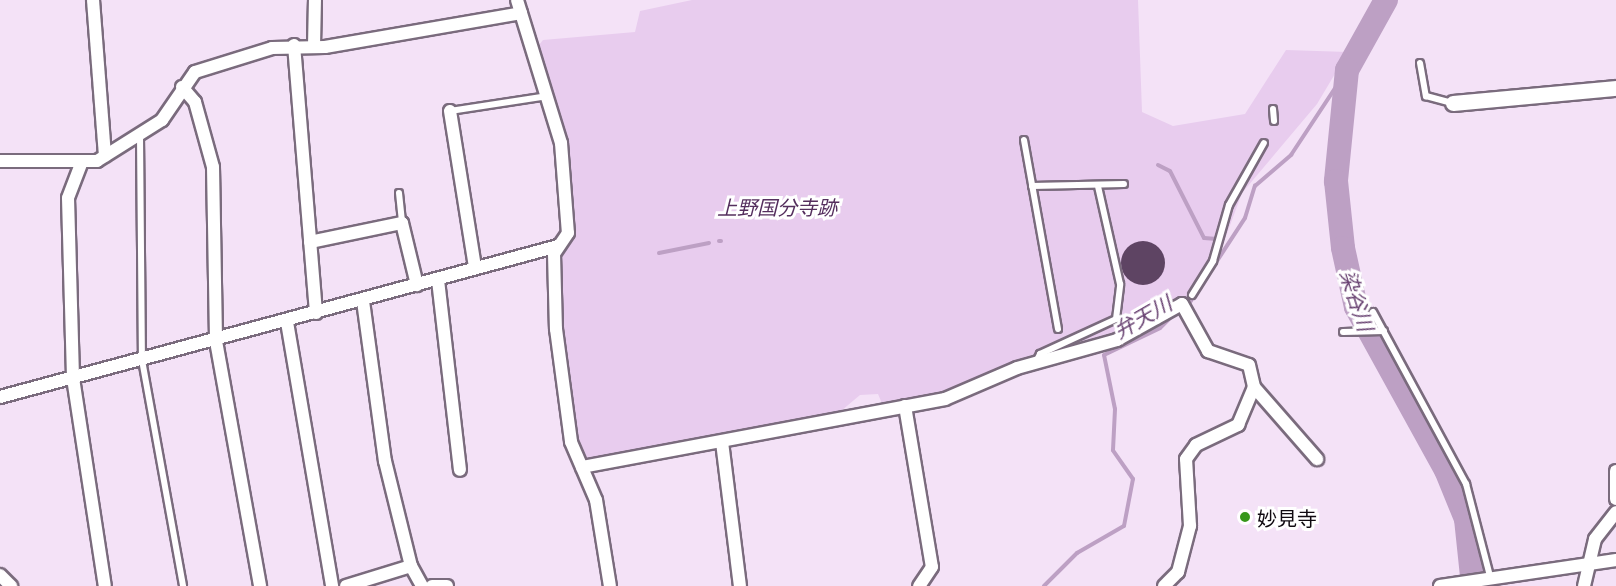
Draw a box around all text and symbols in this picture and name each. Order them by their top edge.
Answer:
park label: 上野国分寺跡 [717,194,837,218]
water label: 染谷川 [1336,266,1380,334]
water label: 弁天川 [1108,289,1176,343]
place label: 妙見寺 [1257,505,1317,529]
marker: 妙見寺 [1238,510,1252,524]

